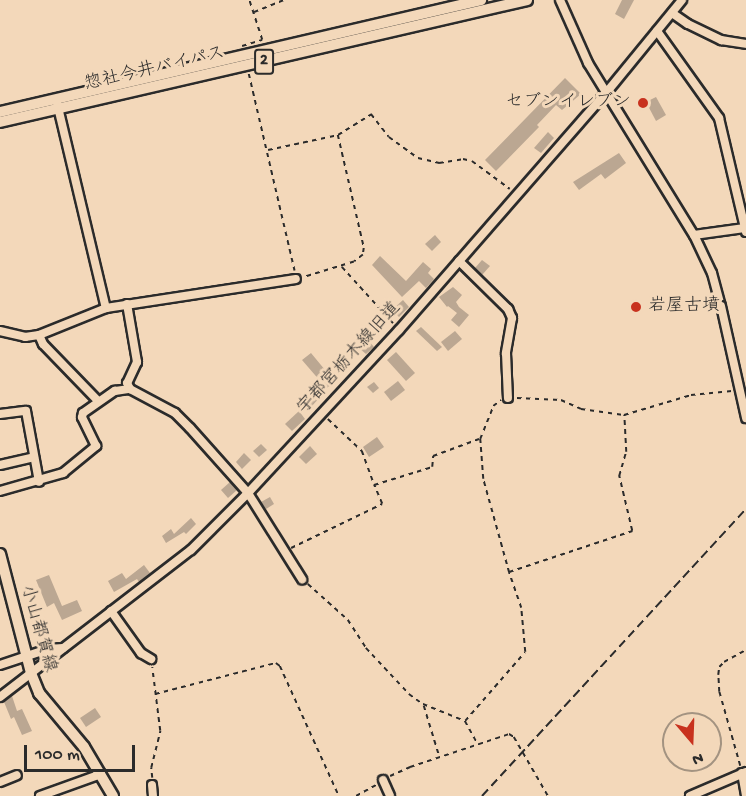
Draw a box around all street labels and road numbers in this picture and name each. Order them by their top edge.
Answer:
street label: 惣社今井バイパス [82,43,228,97]
road number: 2 [254,49,274,75]
street label: 宇都宮栃木線旧道 [294,298,406,420]
street label: 小山都賀線 [14,583,60,675]

